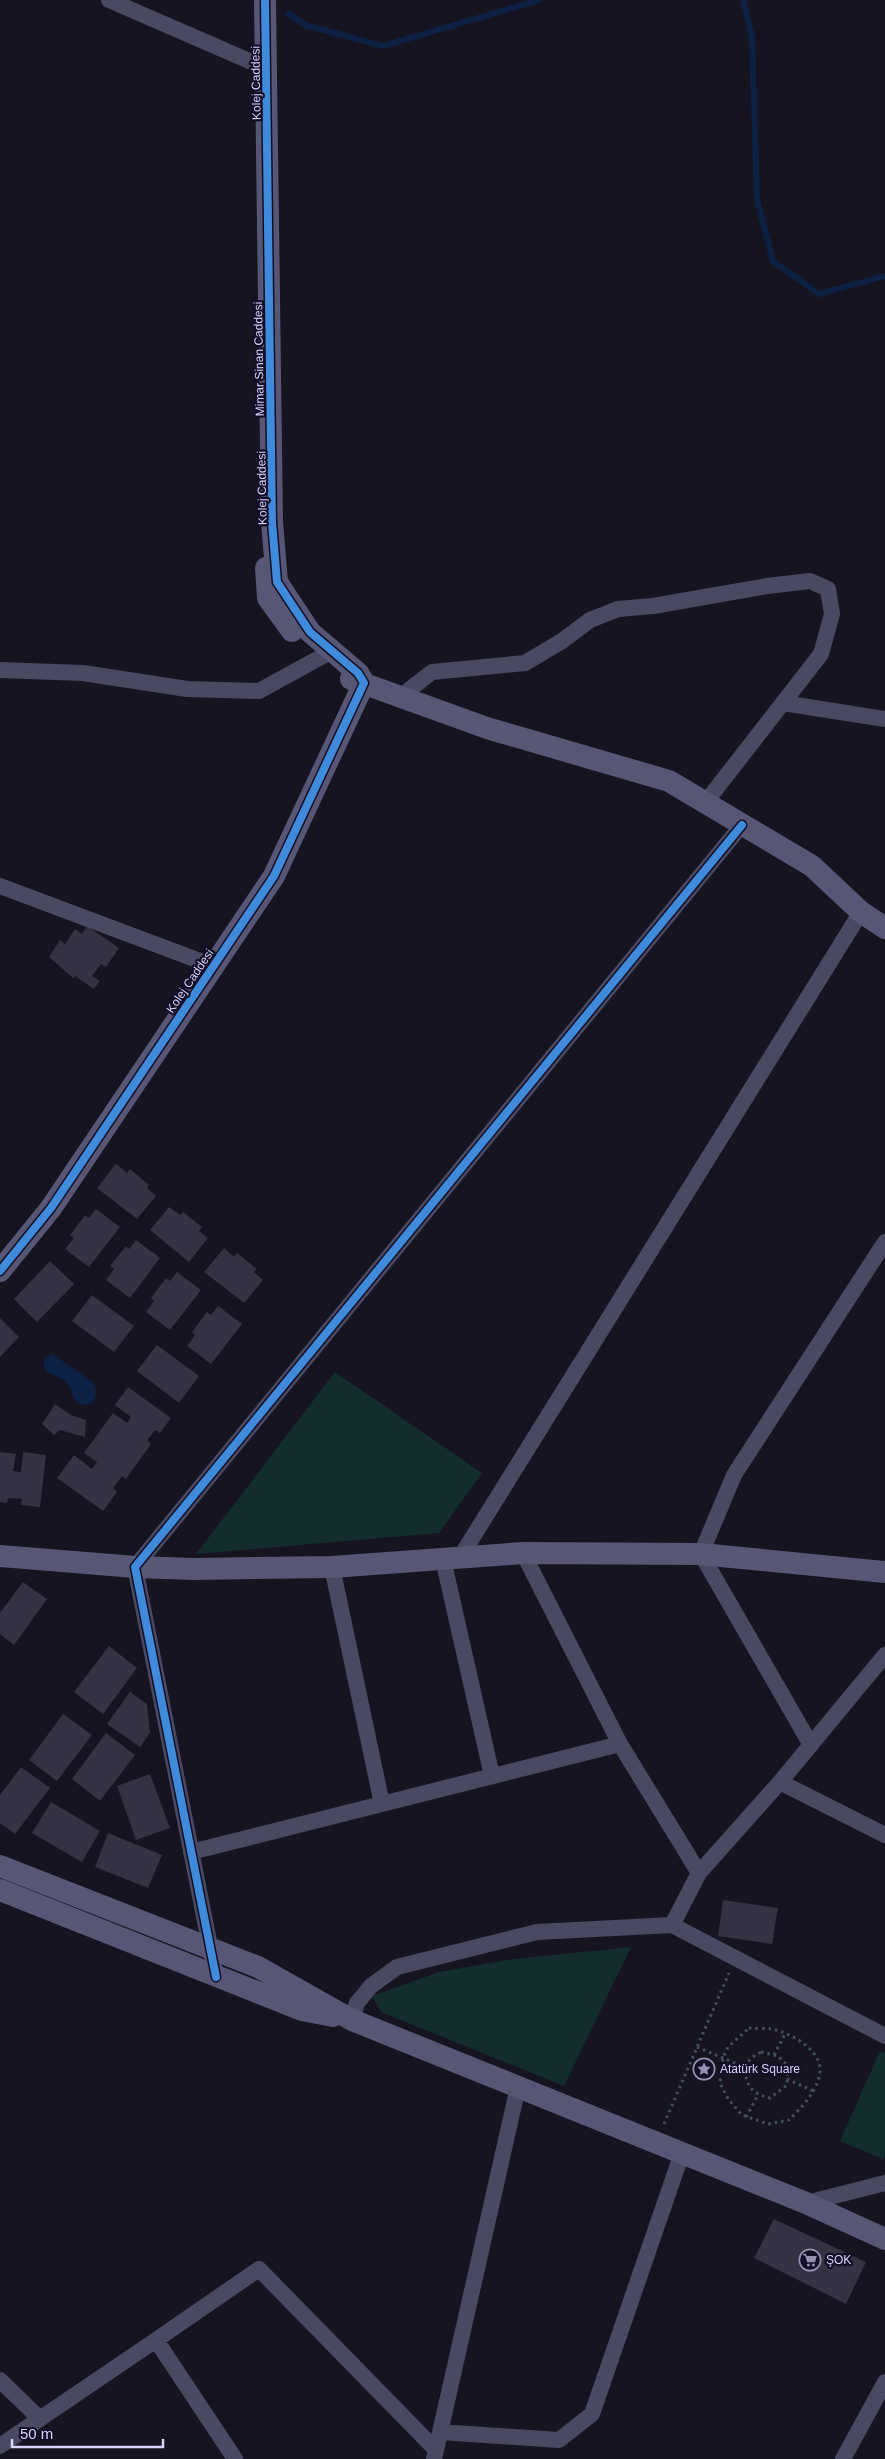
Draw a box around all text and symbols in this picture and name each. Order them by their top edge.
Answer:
street label: Kolej Caddesi [248,46,264,120]
street label: Mimar Sinan Caddesi [251,302,267,416]
street label: Kolej Caddesi [254,451,270,525]
street label: Kolej Caddesi [163,946,217,1016]
place icon: Atatürk Square [692,2057,716,2081]
place label: Atatürk Square [720,2062,800,2076]
supermarket icon: ŞOK [798,2248,822,2272]
place label: ŞOK [826,2253,851,2267]
scale bar [12,2416,164,2448]
text: 50 m [20,2425,53,2442]

